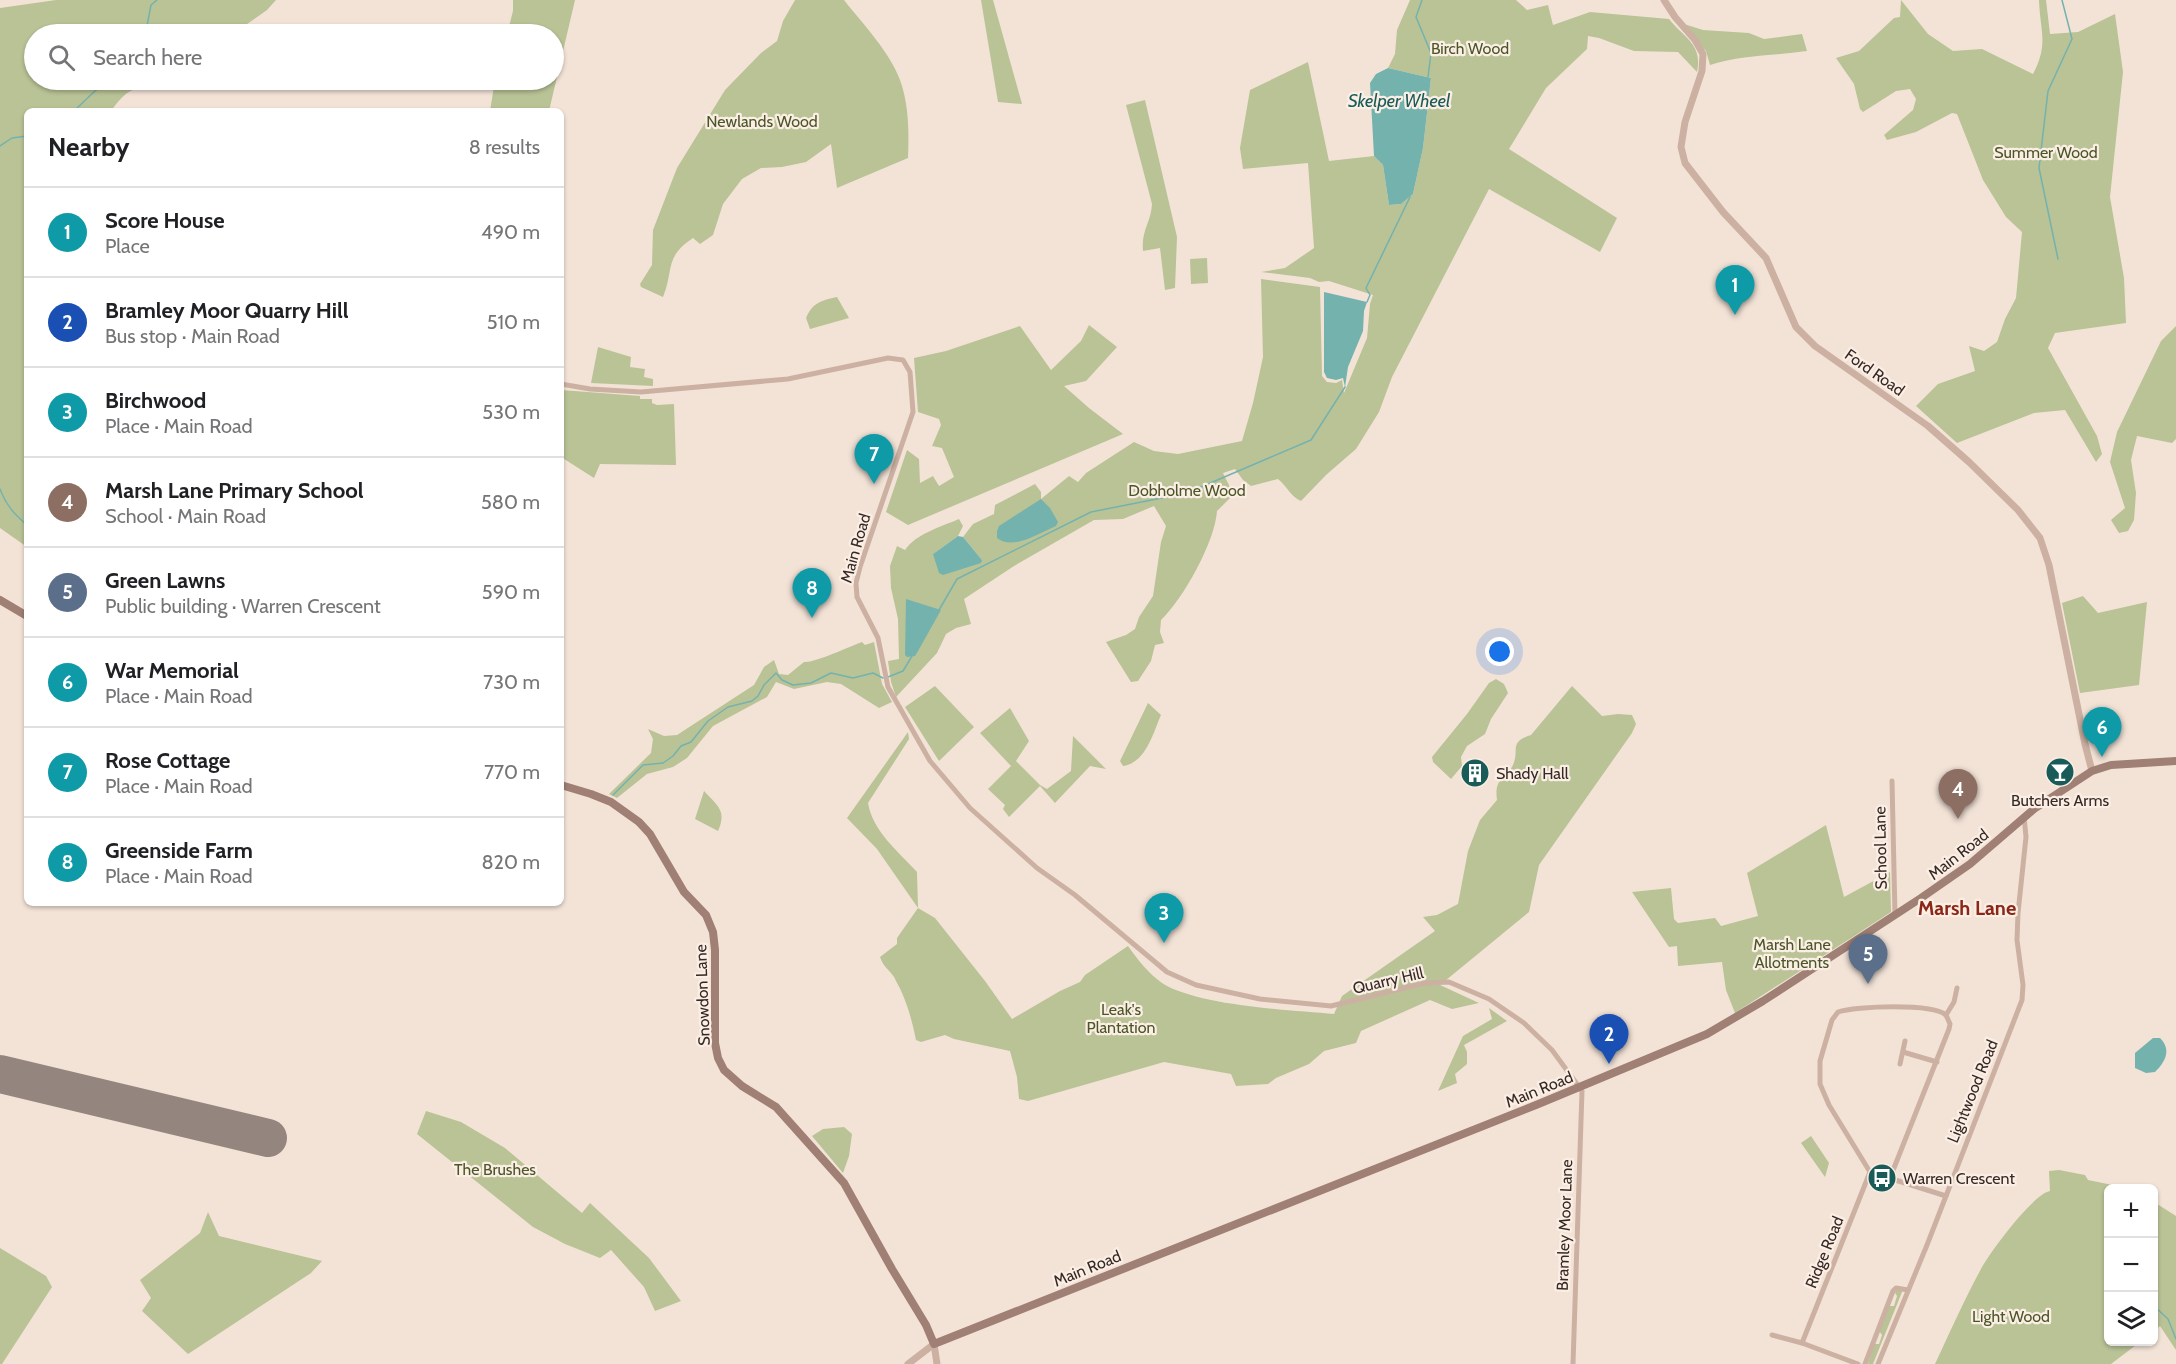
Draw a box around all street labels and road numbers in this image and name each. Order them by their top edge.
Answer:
street label: Ford Road [1841,345,1908,400]
street label: Main Road [837,511,874,585]
street label: School Lane [1870,806,1891,890]
street label: Main Road [1924,825,1992,884]
street label: Snowdon Lane [691,944,714,1046]
street label: Quarry Hill [1351,963,1426,998]
street label: Lightwood Road [1943,1037,2002,1146]
street label: Main Road [1503,1067,1576,1112]
street label: Bramley Moor Lane [1553,1159,1576,1291]
street label: Ridge Road [1801,1213,1848,1291]
street label: Main Road [1051,1246,1124,1291]

